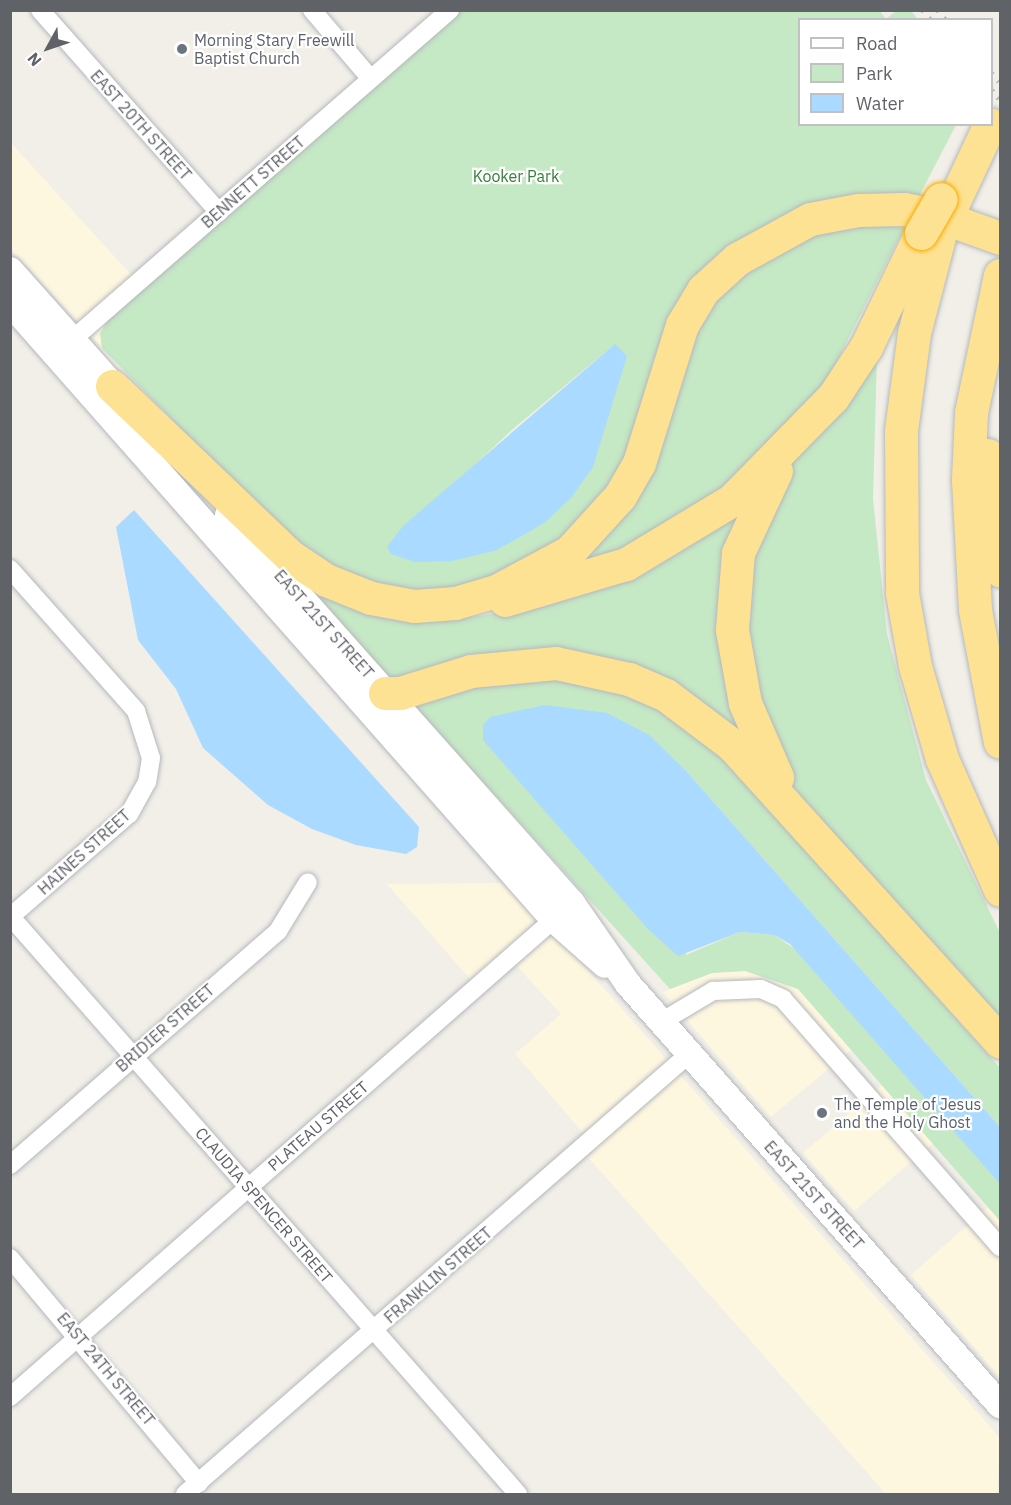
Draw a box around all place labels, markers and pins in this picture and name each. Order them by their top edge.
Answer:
place label: Morning Stary Freewill Baptist Church [194,30,354,68]
marker: Morning Stary Freewill Baptist Church [175,42,189,56]
place label: The Temple of Jesus and the Holy Ghost [834,1094,981,1132]
marker: The Temple of Jesus and the Holy Ghost [815,1106,829,1120]

